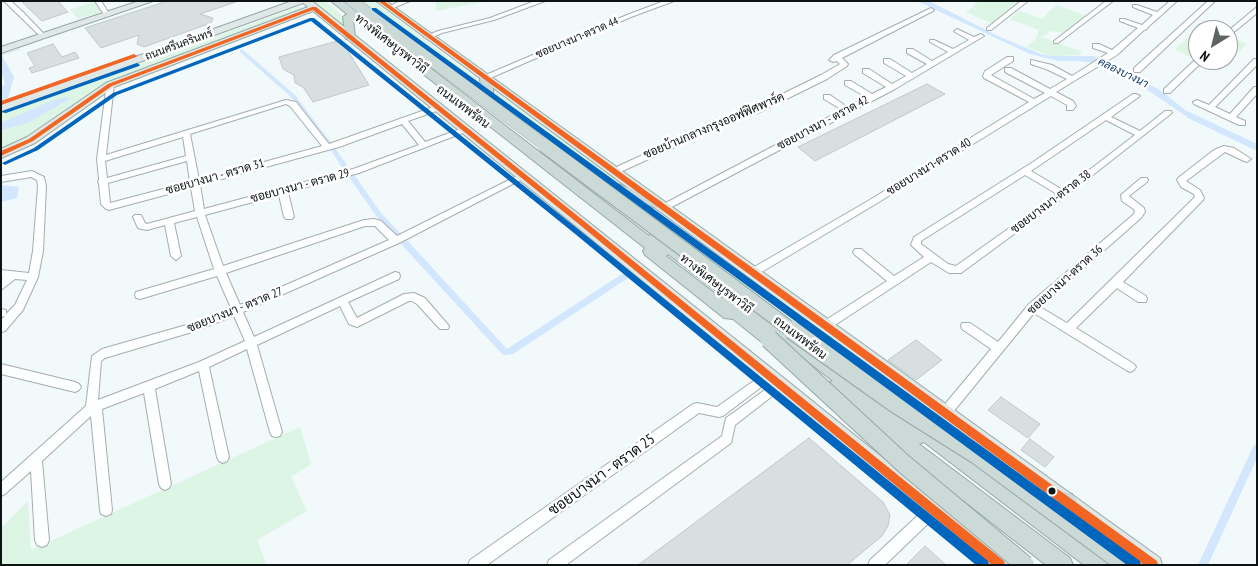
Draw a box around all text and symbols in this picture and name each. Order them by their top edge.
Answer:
street label: ทางพิเศษบูรพาวิถี [352,11,430,77]
street label: ซอยบางนา-ตราด 44 [534,15,620,61]
north arrow [1188,20,1238,70]
street label: ถนนศรีนครินทร์ [143,27,215,63]
text: N [1196,47,1213,66]
water label: คลองบางนา [1096,55,1150,91]
street label: ถนนเทพรัตน [433,82,493,132]
street label: ซอยบ้านกลางกรุงออฟฟิศพาร์ค [641,90,787,162]
street label: ซอยบางนา - ตราด 42 [775,93,871,153]
street label: ซอยบางนา-ตราด 40 [884,135,974,199]
street label: ซอยบางนา - ตราด 31 [164,156,266,198]
street label: ซอยบางนา - ตราด 29 [249,166,351,206]
street label: ซอยบางนา-ตราด 38 [1008,167,1094,237]
street label: ซอยบางนา-ตราด 36 [1024,242,1106,318]
street label: ทางพิเศษบูรพาวิถี [677,251,755,317]
street label: ซอยบางนา - ตราด 27 [185,284,285,336]
street label: ถนนเทพรัตน [770,313,830,363]
street label: ซอยบางนา - ตราด 25 [545,430,659,520]
unlabelled marker [1047,486,1057,496]

